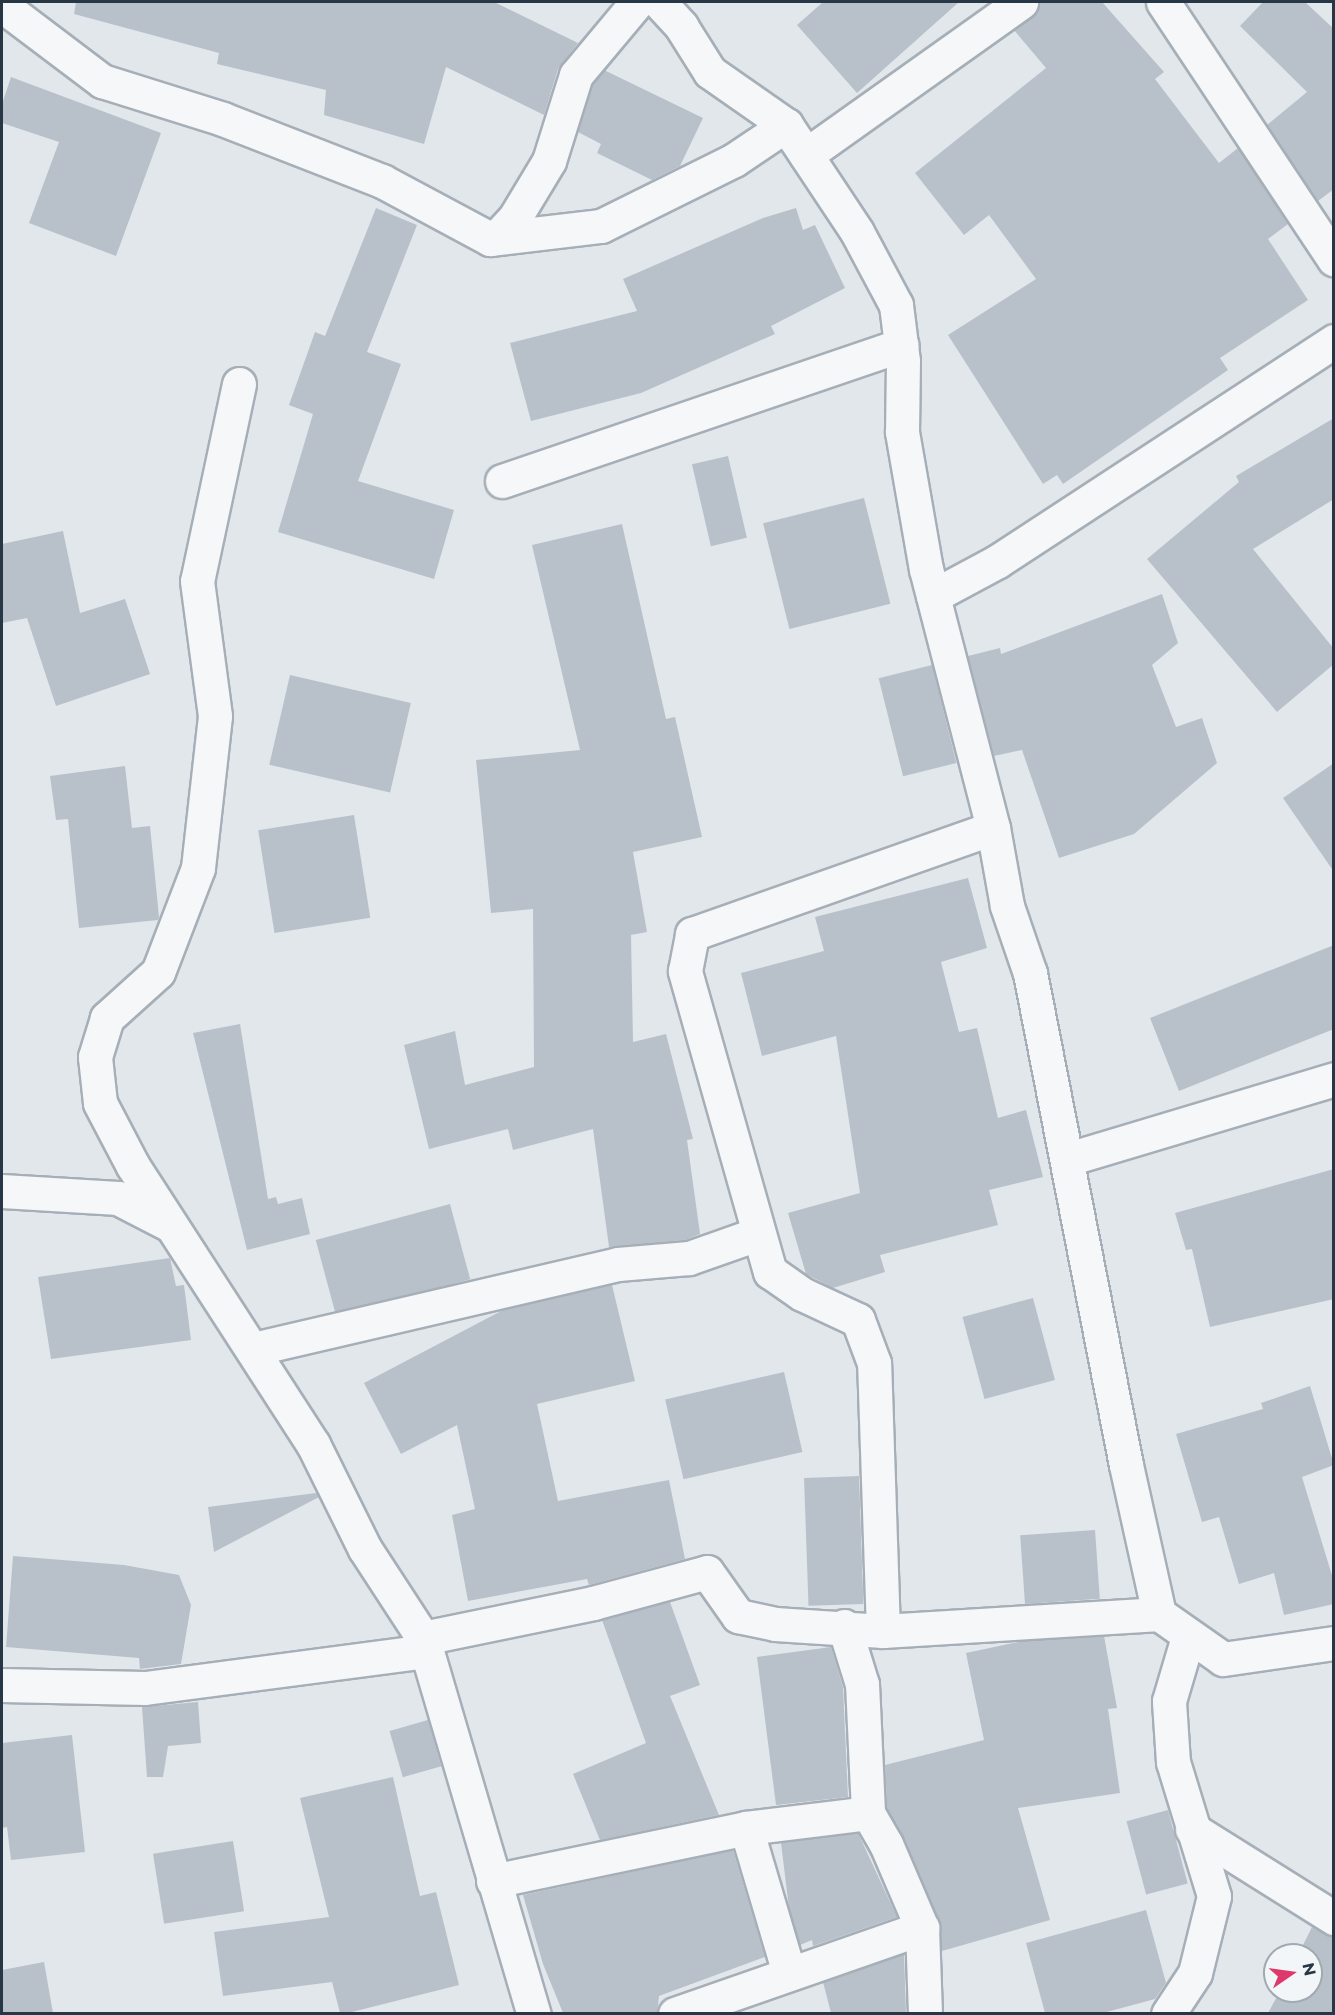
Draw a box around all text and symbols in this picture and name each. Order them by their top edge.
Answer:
north arrow [1263,1943,1323,2003]
text: N [1298,1961,1320,1978]

